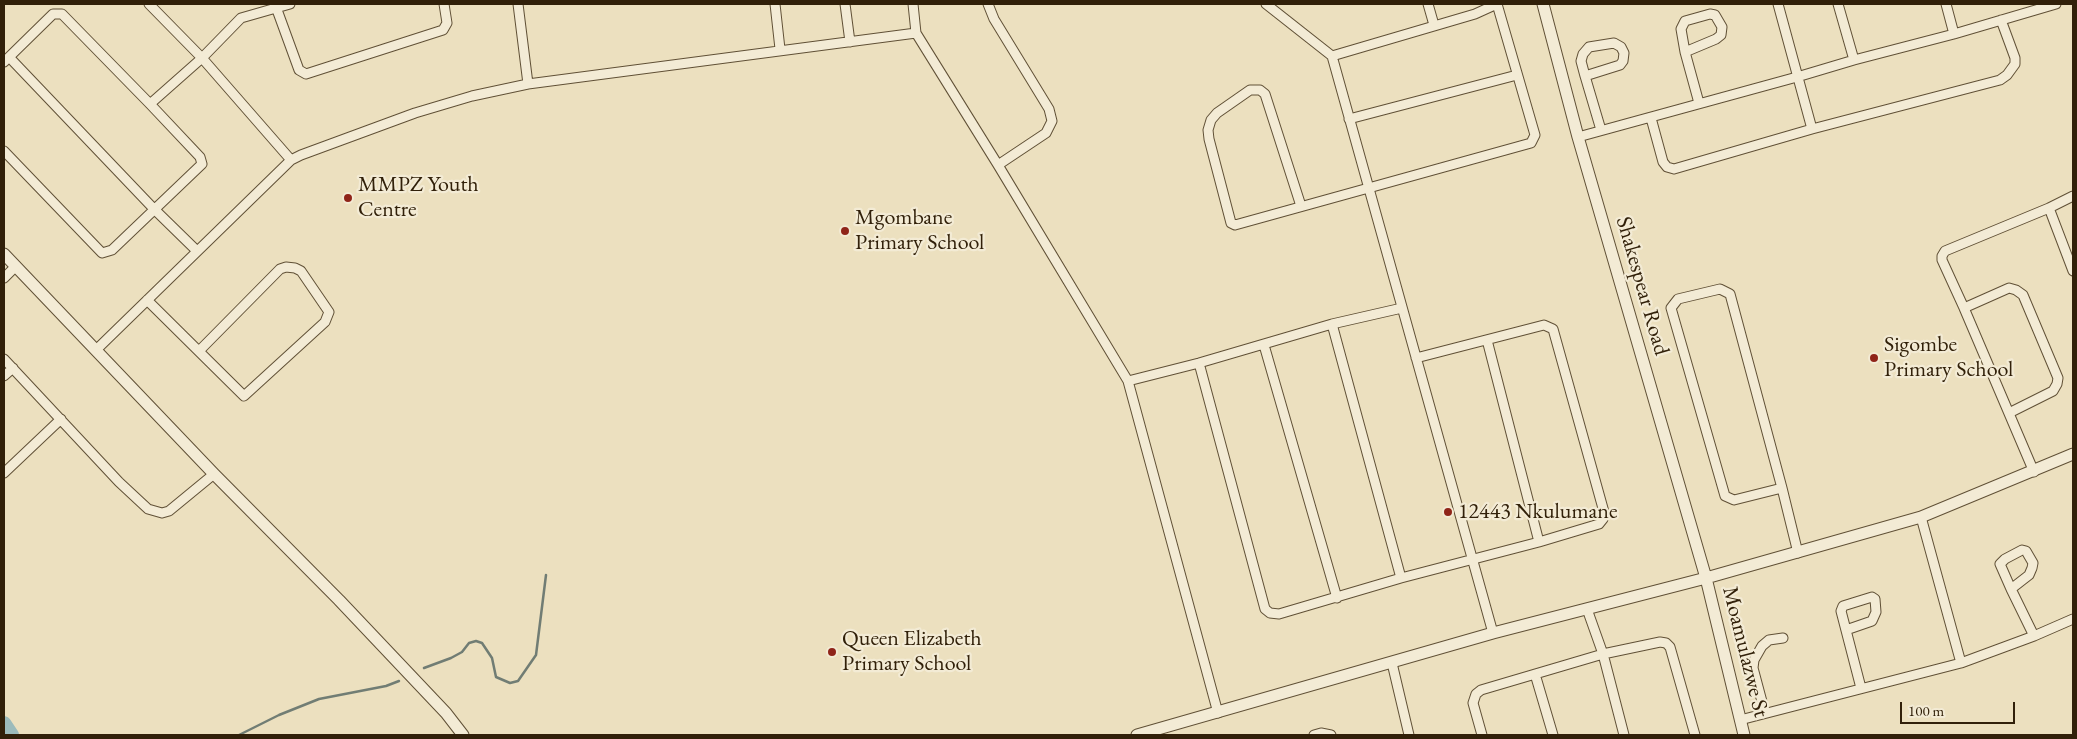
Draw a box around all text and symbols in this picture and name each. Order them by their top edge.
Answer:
place label: MMPZ Youth Centre [358,172,479,224]
marker: MMPZ Youth Centre [342,192,354,204]
place label: Mgombane Primary School [855,205,984,256]
street label: Shakespear Road [1610,214,1674,358]
marker: Mgombane Primary School [839,225,851,237]
place label: Sigombe Primary School [1884,332,2013,384]
marker: Sigombe Primary School [1868,352,1880,364]
place label: 12443 Nkulumane [1458,499,1617,525]
marker: 12443 Nkulumane [1442,506,1454,518]
street label: Moamulazwe St [1716,584,1774,720]
place label: Queen Elizabeth Primary School [842,626,982,678]
marker: Queen Elizabeth Primary School [826,646,838,658]
scale bar [1902,692,2017,724]
text: 100 m [1908,701,1944,720]

